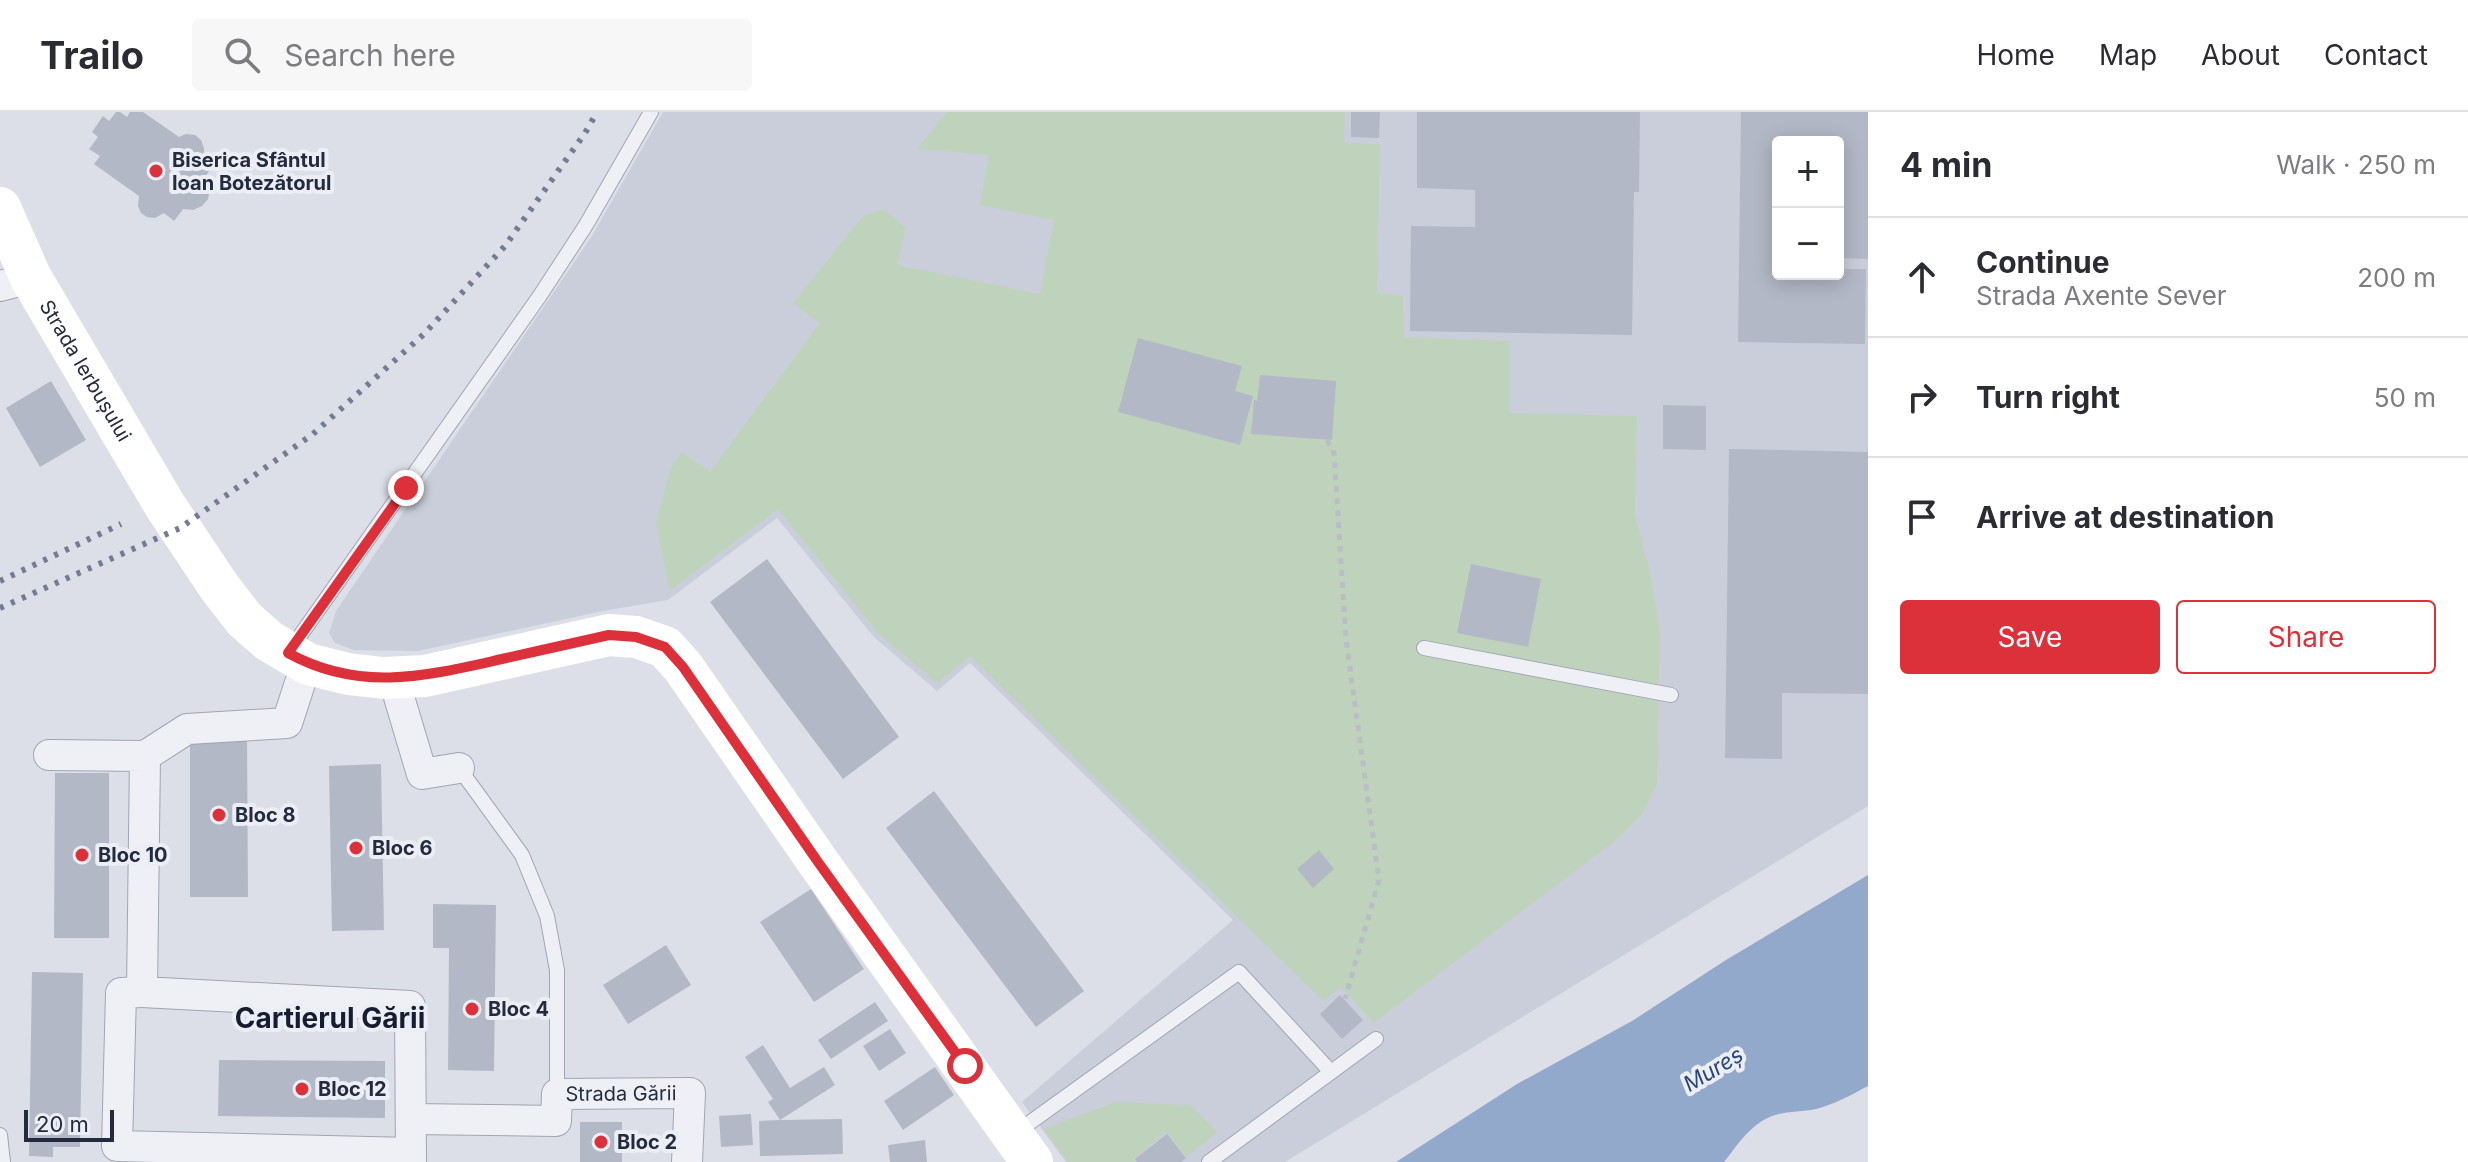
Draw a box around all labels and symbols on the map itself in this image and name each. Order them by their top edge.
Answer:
place label: Biserica Sfântul Ioan Botezătorul [172,148,332,195]
marker: Biserica Sfântul Ioan Botezătorul [147,162,165,180]
street label: Strada Ierbușului [35,296,136,446]
route end [388,470,424,506]
place label: Bloc 8 [235,803,295,827]
marker: Bloc 8 [210,806,228,824]
place label: Bloc 6 [372,836,432,860]
marker: Bloc 6 [347,839,365,857]
place label: Bloc 10 [98,843,168,867]
marker: Bloc 10 [73,846,91,864]
place label: Bloc 4 [488,997,549,1021]
marker: Bloc 4 [463,1000,481,1018]
district label: Cartierul Gării [235,1001,425,1035]
water label: Mureș [1678,1041,1748,1098]
route start [947,1048,983,1084]
place label: Bloc 12 [318,1077,387,1101]
marker: Bloc 12 [293,1080,311,1098]
street label: Strada Gării [565,1081,677,1106]
scale bar [24,1106,114,1142]
place label: Bloc 2 [617,1130,677,1154]
marker: Bloc 2 [592,1133,610,1151]

